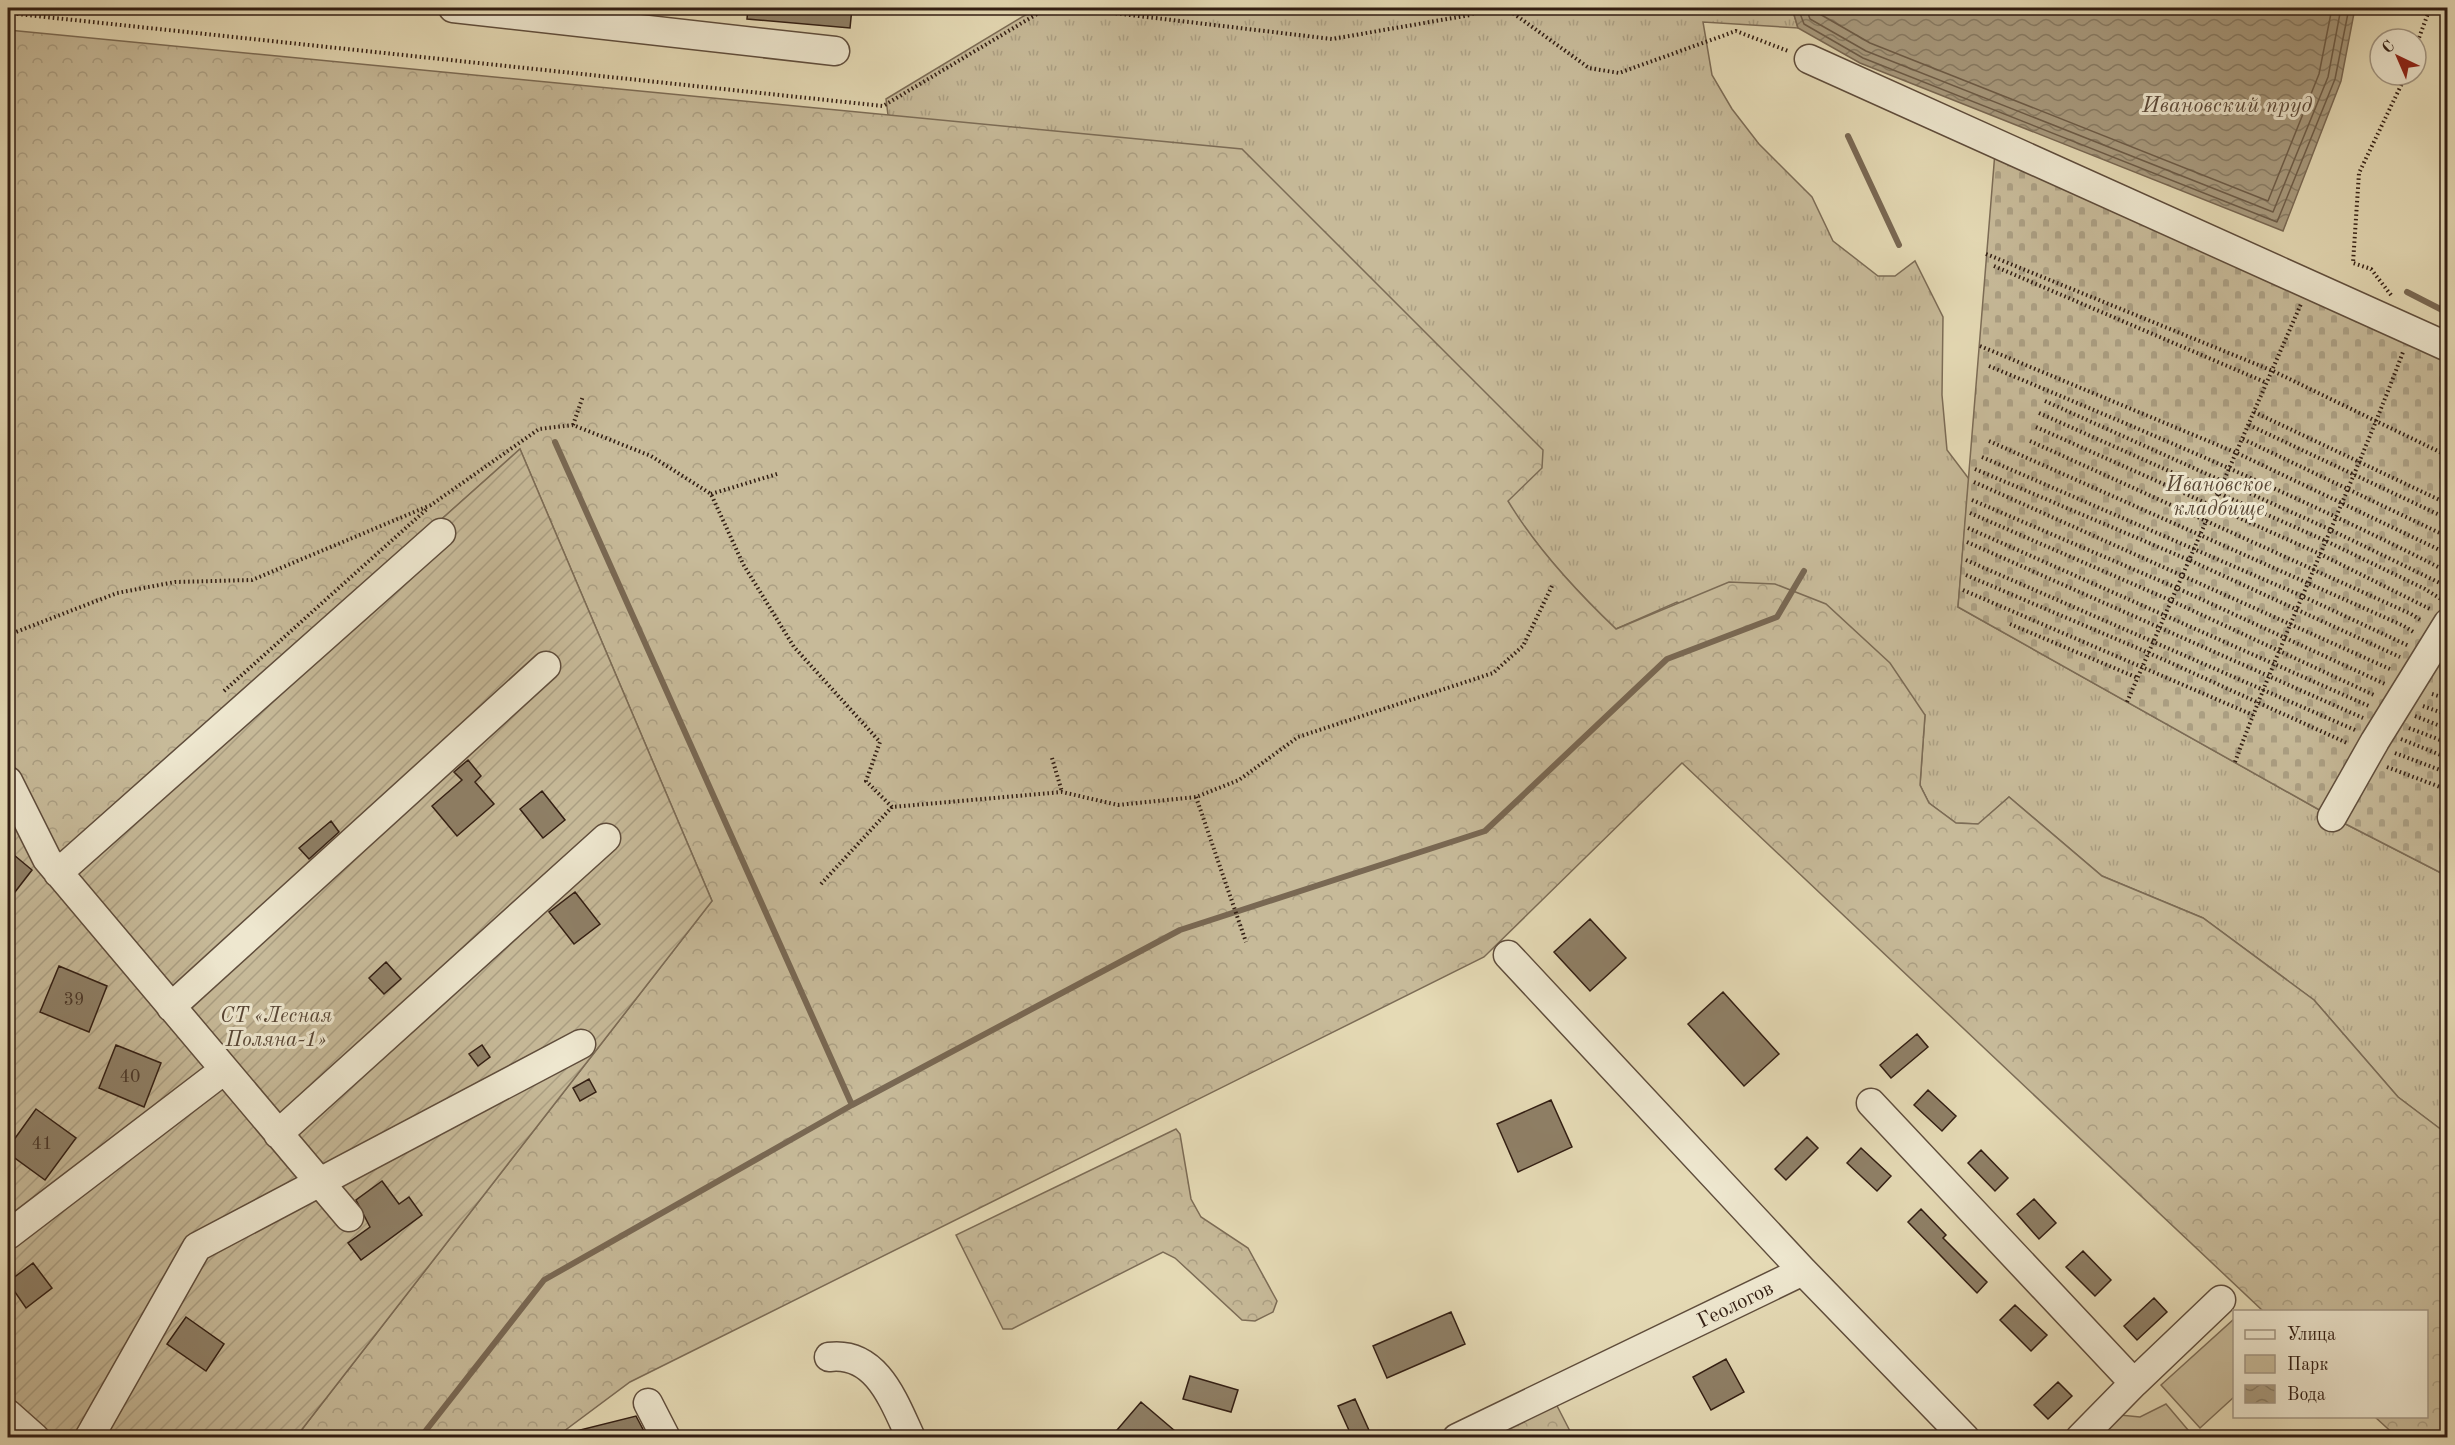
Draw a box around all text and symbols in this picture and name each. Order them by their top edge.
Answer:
north arrow [2368,27,2428,87]
text: С [2380,38,2398,57]
water label: Ивановский пруд [2141,95,2312,117]
park label: Ивановское кладбище [2165,475,2272,520]
house number: 39 [64,991,84,1009]
park label: СТ «Лесная Поляна-1» [220,1006,332,1051]
house number: 40 [120,1068,140,1086]
house number: 41 [32,1135,52,1153]
street label: Геологов [1694,1278,1777,1333]
legend [2233,1310,2428,1418]
text: Улица [2287,1326,2336,1344]
text: Парк [2287,1356,2328,1374]
text: Вода [2287,1386,2326,1404]

